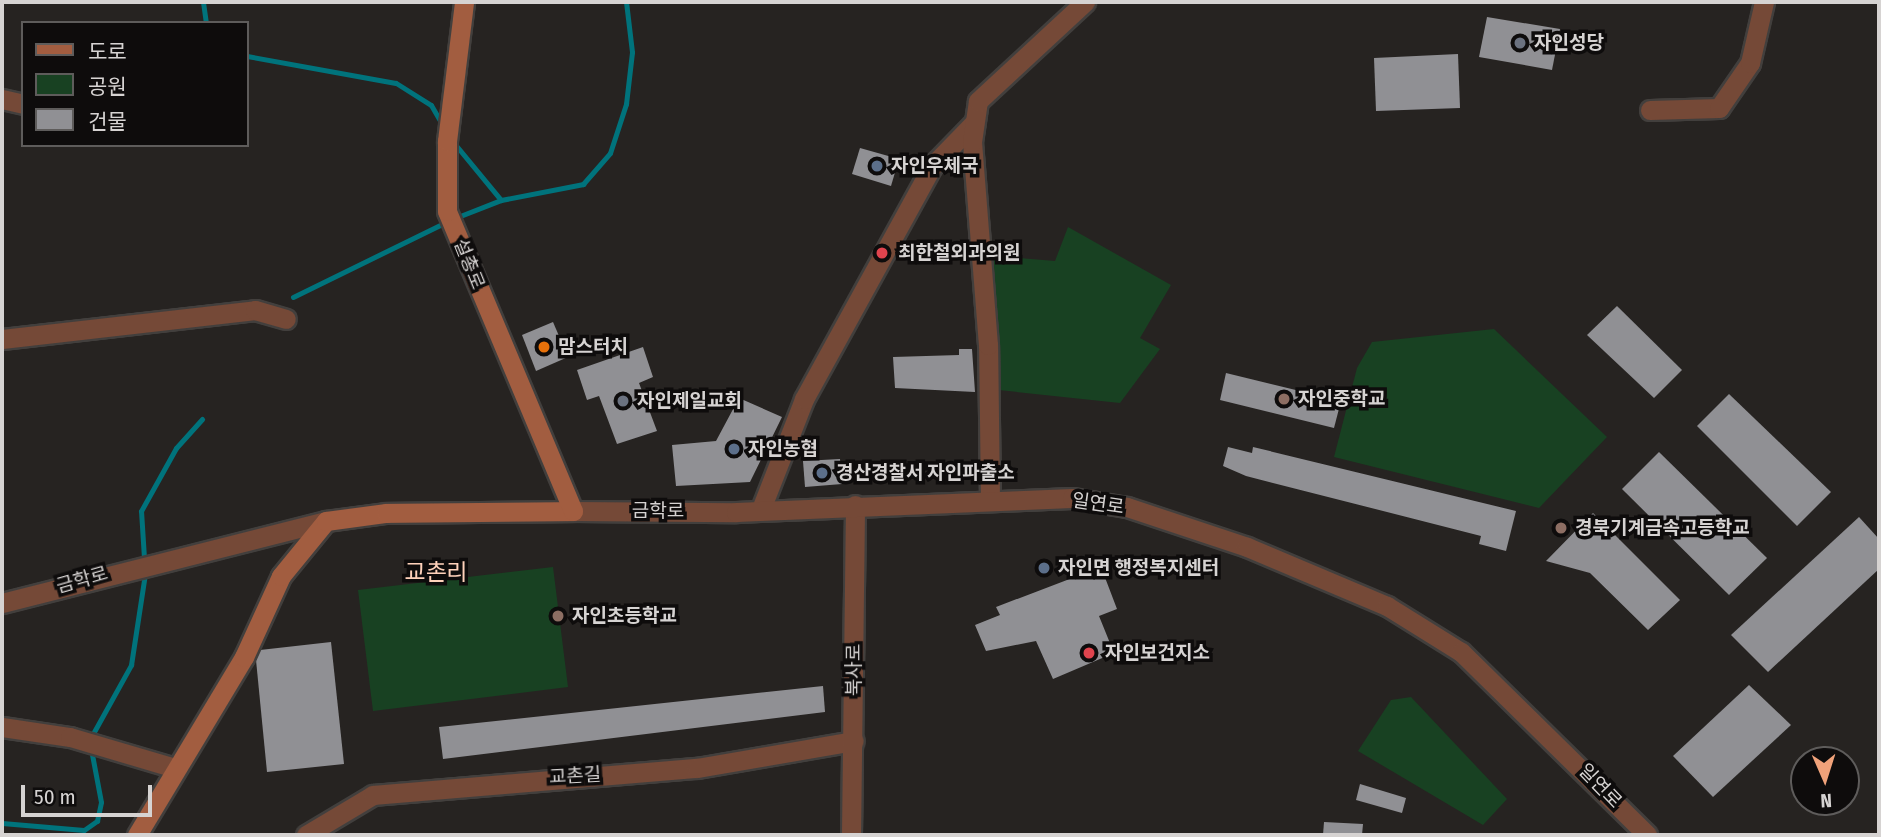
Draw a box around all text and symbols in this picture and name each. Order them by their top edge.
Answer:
legend [21,21,248,147]
place label: 자인성당 [1534,32,1604,54]
marker: 자인성당 [1512,35,1528,51]
text: 도로 [88,39,127,65]
text: 공원 [88,74,127,100]
text: 건물 [88,109,127,135]
place label: 자인우체국 [891,155,978,177]
marker: 자인우체국 [869,158,885,174]
street label: 설총로 [449,235,489,293]
place label: 최한철외과의원 [898,242,1020,264]
marker: 최한철외과의원 [872,243,892,263]
place label: 맘스터치 [558,336,628,358]
marker: 맘스터치 [536,339,552,355]
place label: 자인중학교 [1298,388,1385,410]
place label: 자인제일교회 [637,390,742,412]
marker: 자인중학교 [1276,391,1292,407]
marker: 자인제일교회 [615,393,631,409]
place label: 자인농협 [748,438,818,460]
marker: 자인농협 [726,441,742,457]
place label: 경산경찰서 자인파출소 [836,462,1015,484]
marker: 경산경찰서 자인파출소 [814,465,830,481]
street label: 일연로 [1070,489,1126,519]
street label: 금학로 [632,500,684,522]
place label: 경북기계금속고등학교 [1575,517,1750,539]
marker: 경북기계금속고등학교 [1553,520,1569,536]
place label: 자인면 행정복지센터 [1058,557,1219,579]
district label: 교촌리 [404,558,468,586]
marker: 자인면 행정복지센터 [1036,560,1052,576]
street label: 금학로 [54,562,110,598]
place label: 자인초등학교 [572,605,677,627]
marker: 자인초등학교 [550,608,566,624]
place label: 자인보건지소 [1105,642,1210,664]
marker: 자인보건지소 [1079,643,1099,663]
street label: 북사로 [843,644,865,696]
north arrow [1790,746,1860,816]
street label: 일연로 [1574,759,1626,813]
street label: 교촌길 [548,763,602,789]
scale bar [24,770,156,814]
text: 50 m [34,784,76,810]
text: N [1820,789,1832,812]

